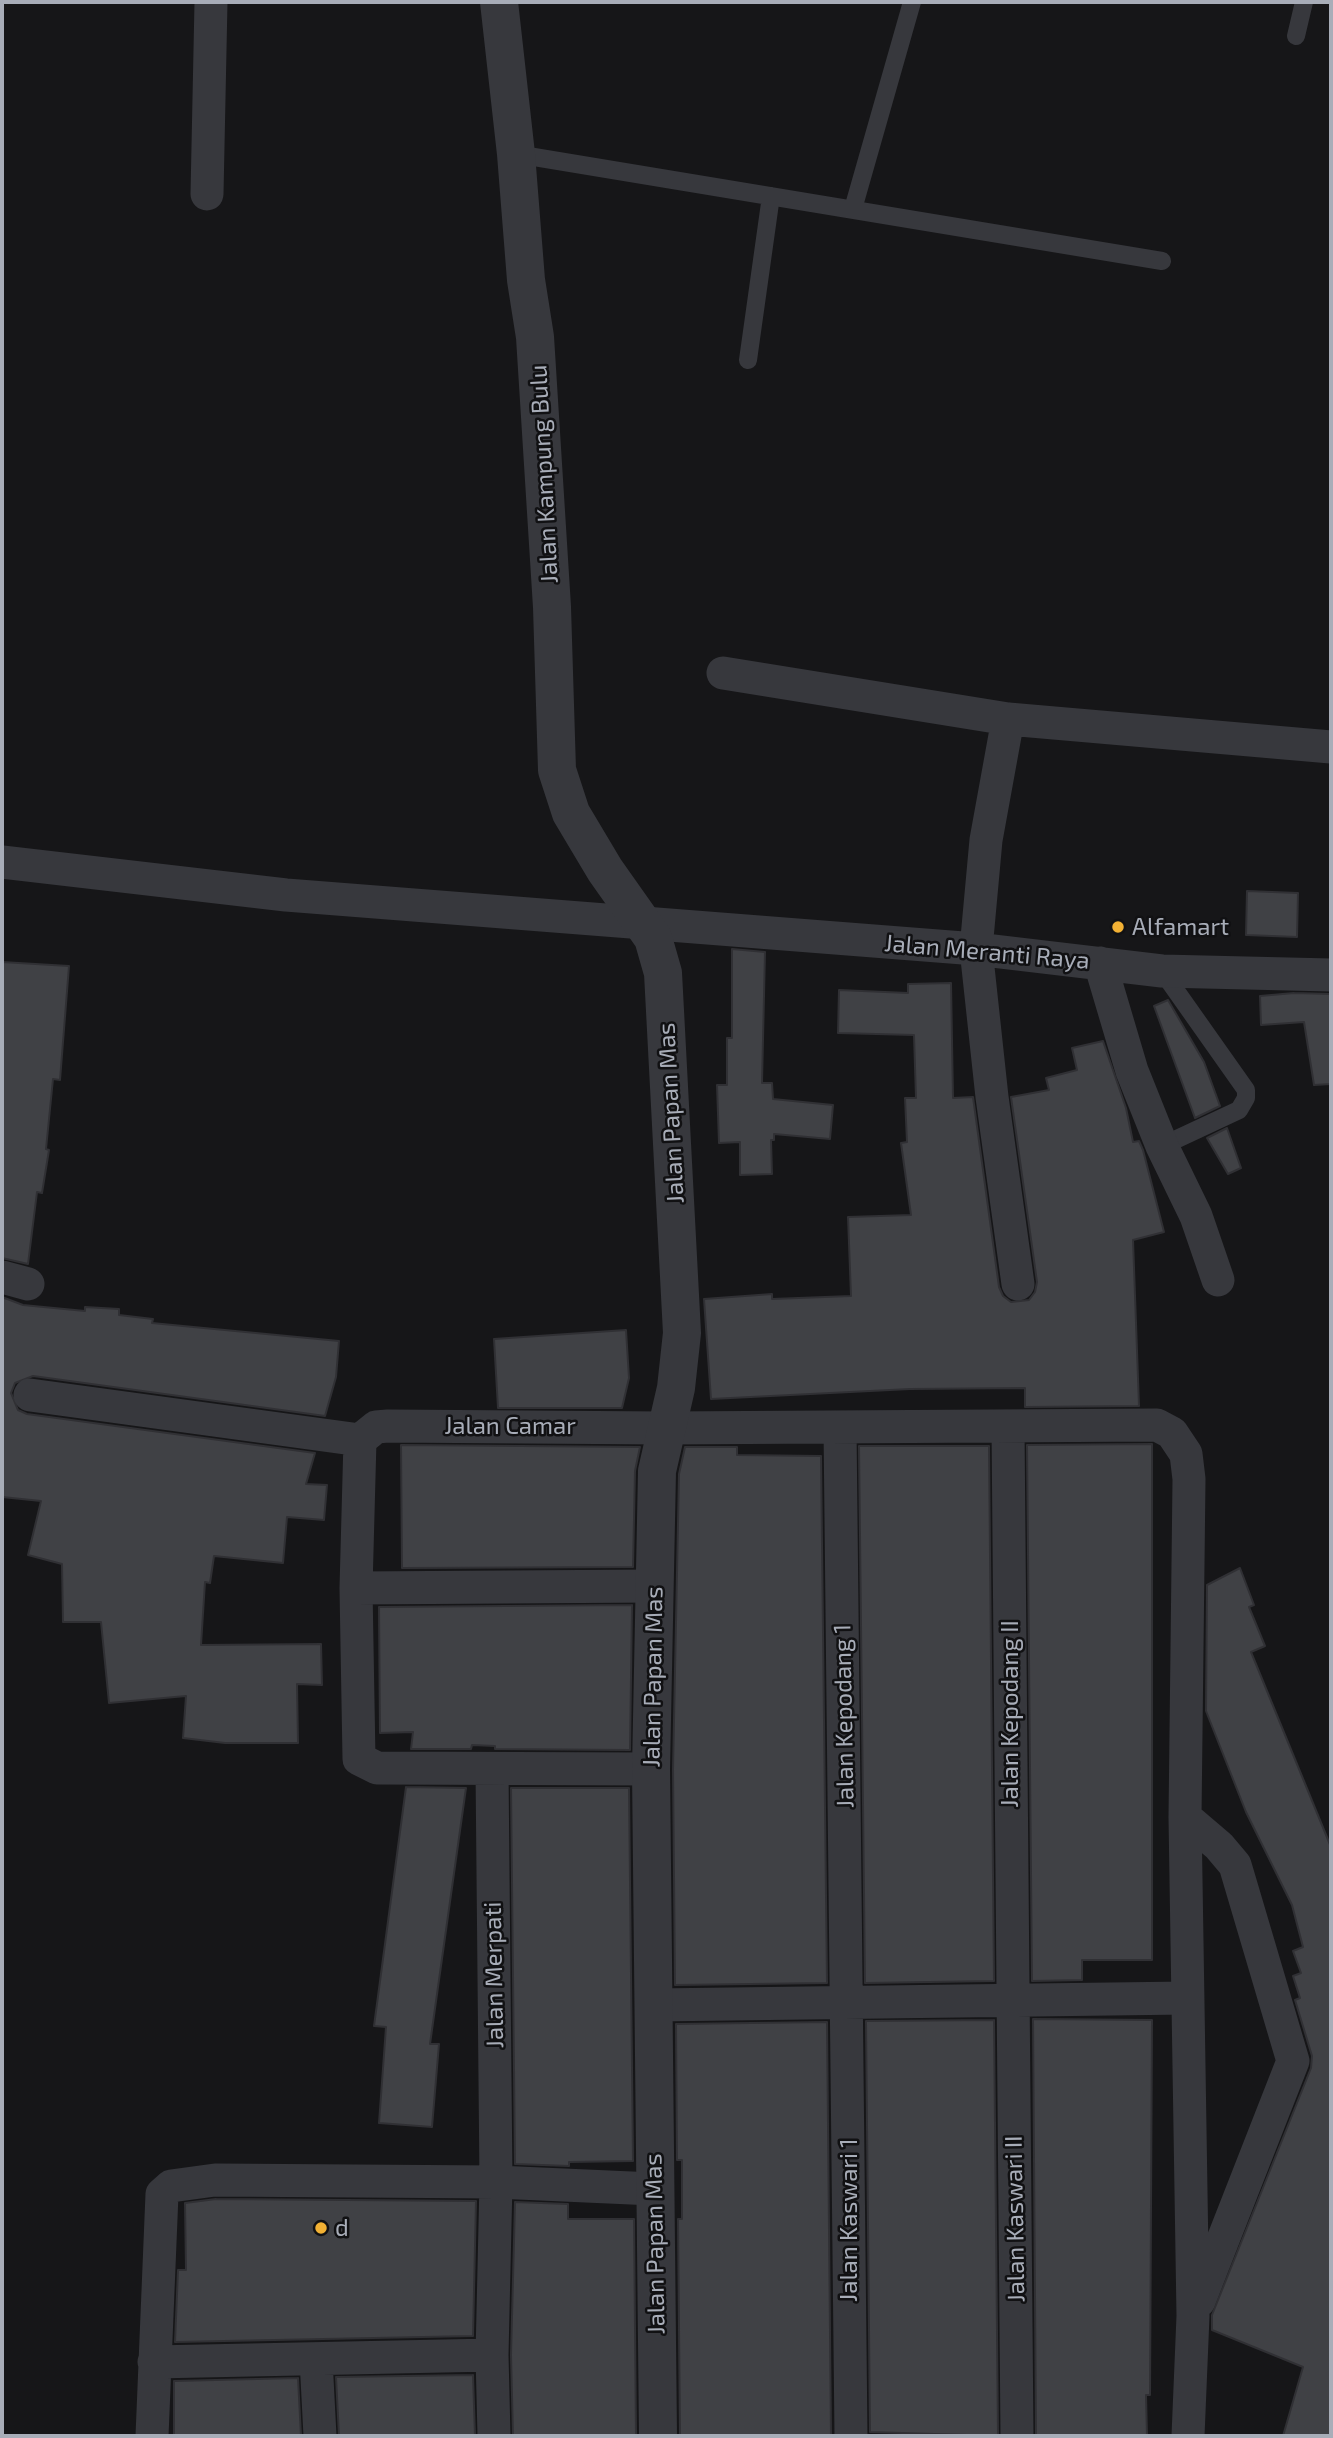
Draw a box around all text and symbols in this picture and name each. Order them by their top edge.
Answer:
street label: Jalan Kampung Bulu [524,364,564,584]
place label: Alfamart [1132,913,1229,941]
marker: Alfamart [1110,919,1126,935]
street label: Jalan Meranti Raya [883,929,1091,975]
street label: Jalan Papan Mas [652,1022,690,1204]
street label: Jalan Camar [444,1412,576,1440]
street label: Jalan Papan Mas [637,1586,669,1768]
street label: Jalan Kepodang II [996,1620,1024,1808]
street label: Jalan Kepodang 1 [828,1624,860,1808]
street label: Jalan Merpati [478,1901,510,2049]
street label: Jalan Kaswari II [999,2135,1031,2303]
street label: Jalan Kaswari 1 [835,2138,863,2302]
street label: Jalan Papan Mas [639,2153,671,2335]
place label: d [335,2214,349,2242]
marker: d [313,2220,329,2236]

